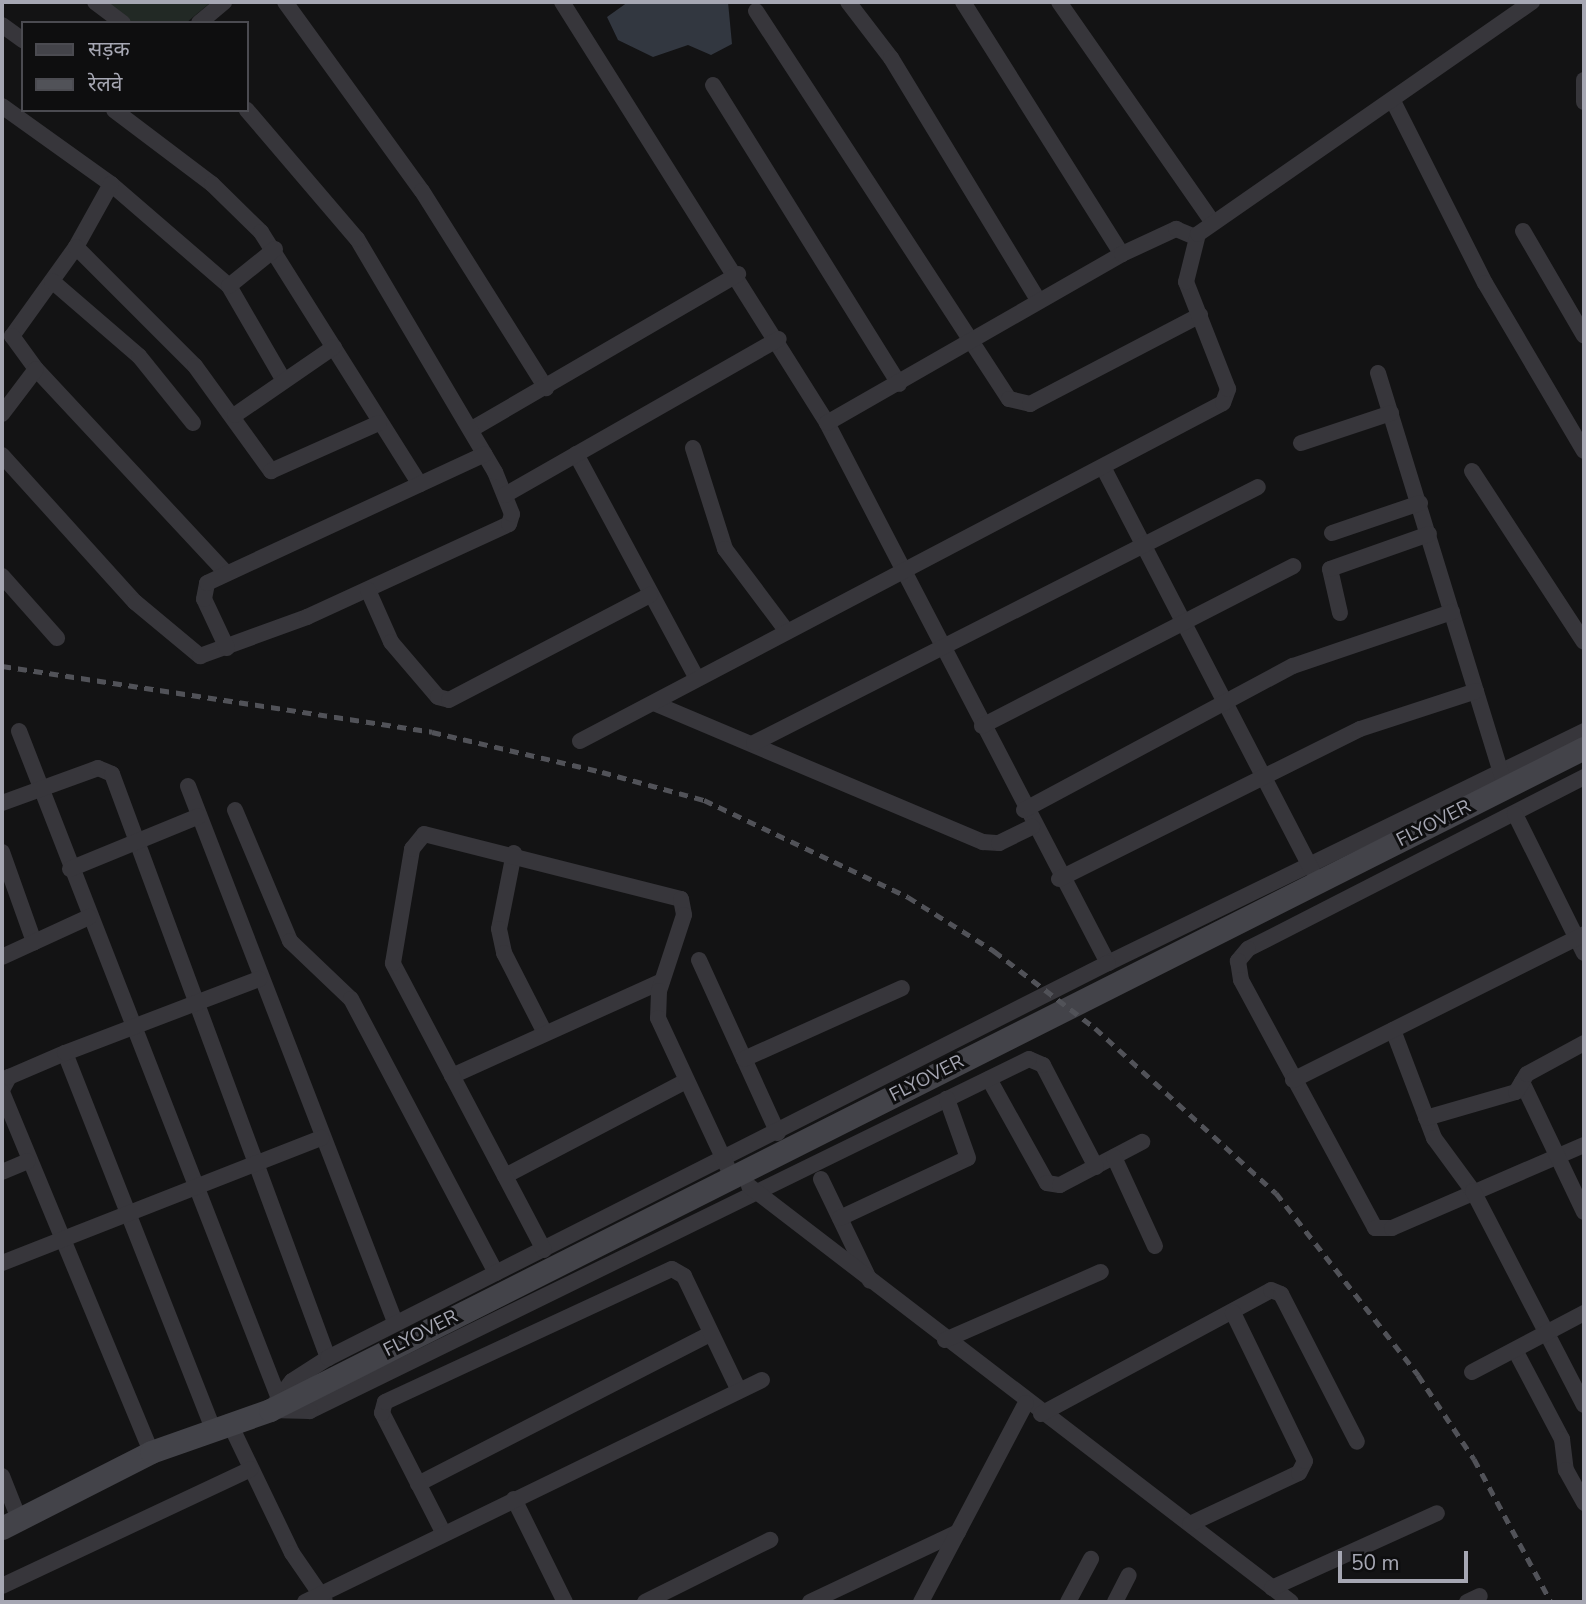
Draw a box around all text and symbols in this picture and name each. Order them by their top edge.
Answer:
legend [21,21,248,112]
text: सड़क [88,35,130,63]
text: रेलवे [88,70,123,98]
street label: FLYOVER [1393,796,1475,852]
street label: FLYOVER [886,1051,968,1107]
street label: FLYOVER [380,1306,462,1362]
scale bar [1341,1538,1470,1582]
text: 50 m [1351,1549,1400,1577]

